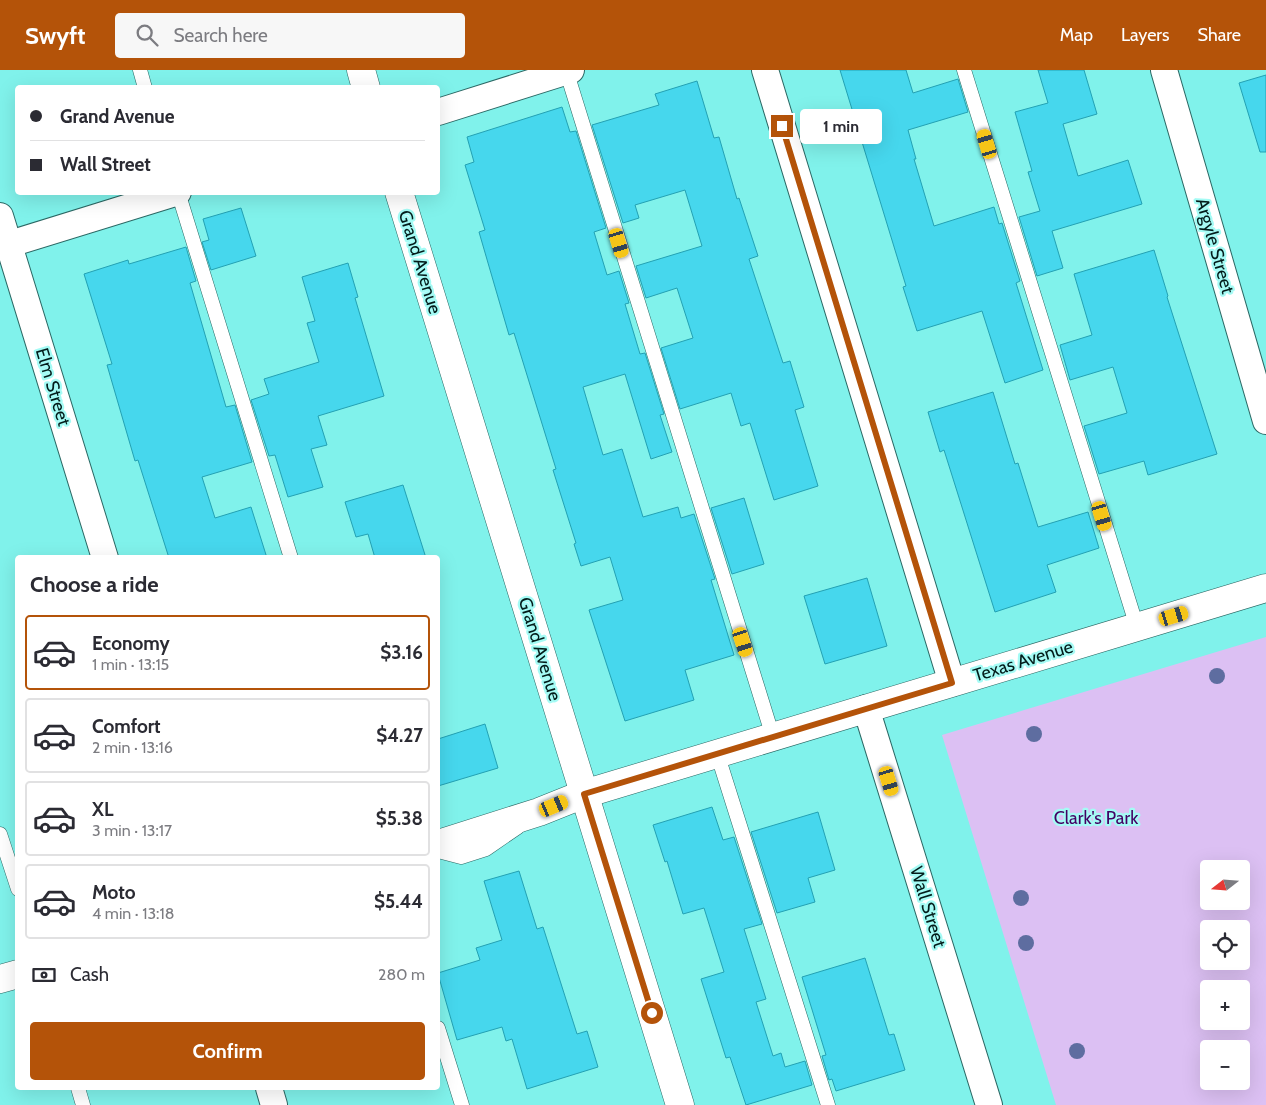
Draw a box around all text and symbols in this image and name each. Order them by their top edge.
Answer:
search box [115,13,465,58]
text: Swyft [25,21,85,50]
icon: search [133,21,161,49]
text: Search here [173,24,268,47]
text: Map [1060,24,1093,46]
text: Layers [1121,24,1170,46]
text: Share [1198,24,1241,46]
text: Grand Avenue [60,105,175,128]
callout: 1 min [800,108,882,144]
route end [771,115,793,137]
text: 1 min [823,117,859,136]
car [975,127,998,161]
text: Wall Street [60,153,151,176]
street label: Argyle Street [1191,196,1239,296]
street label: Grand Avenue [394,207,446,317]
car [607,226,630,260]
street label: Elm Street [31,345,75,429]
car [1090,499,1113,533]
text: Choose a ride [30,571,159,598]
street label: Grand Avenue [514,594,566,704]
car [1157,604,1190,628]
car [731,625,754,659]
icon: car [32,630,77,675]
text: Economy [92,632,170,655]
street label: Texas Avenue [971,635,1075,687]
text: $3.16 [380,641,423,664]
text: 1 min · 13:15 [92,655,169,674]
icon: car [32,713,77,758]
text: Comfort [92,715,161,738]
text: $4.27 [376,724,423,747]
text: 2 min · 13:16 [92,738,173,757]
car [877,764,900,798]
car [537,793,570,819]
icon: car [32,796,77,841]
text: XL [92,798,113,821]
text: $5.38 [376,807,423,830]
park label: Clark's Park [1054,807,1139,829]
text: 3 min · 13:17 [92,821,172,840]
north arrow [1200,860,1250,910]
map controls [1200,860,1250,1090]
street label: Wall Street [905,864,951,950]
icon: car [32,879,77,924]
text: Moto [92,881,136,904]
text: $5.44 [374,890,423,913]
text: 4 min · 13:18 [92,904,174,923]
button: locate [1200,920,1250,970]
icon: cash [30,961,58,989]
text: Cash [70,963,109,986]
text: 280 m [378,965,425,984]
button: + [1200,980,1250,1030]
route start [641,1002,663,1024]
button: Confirm [30,1022,425,1080]
button: − [1200,1040,1250,1090]

